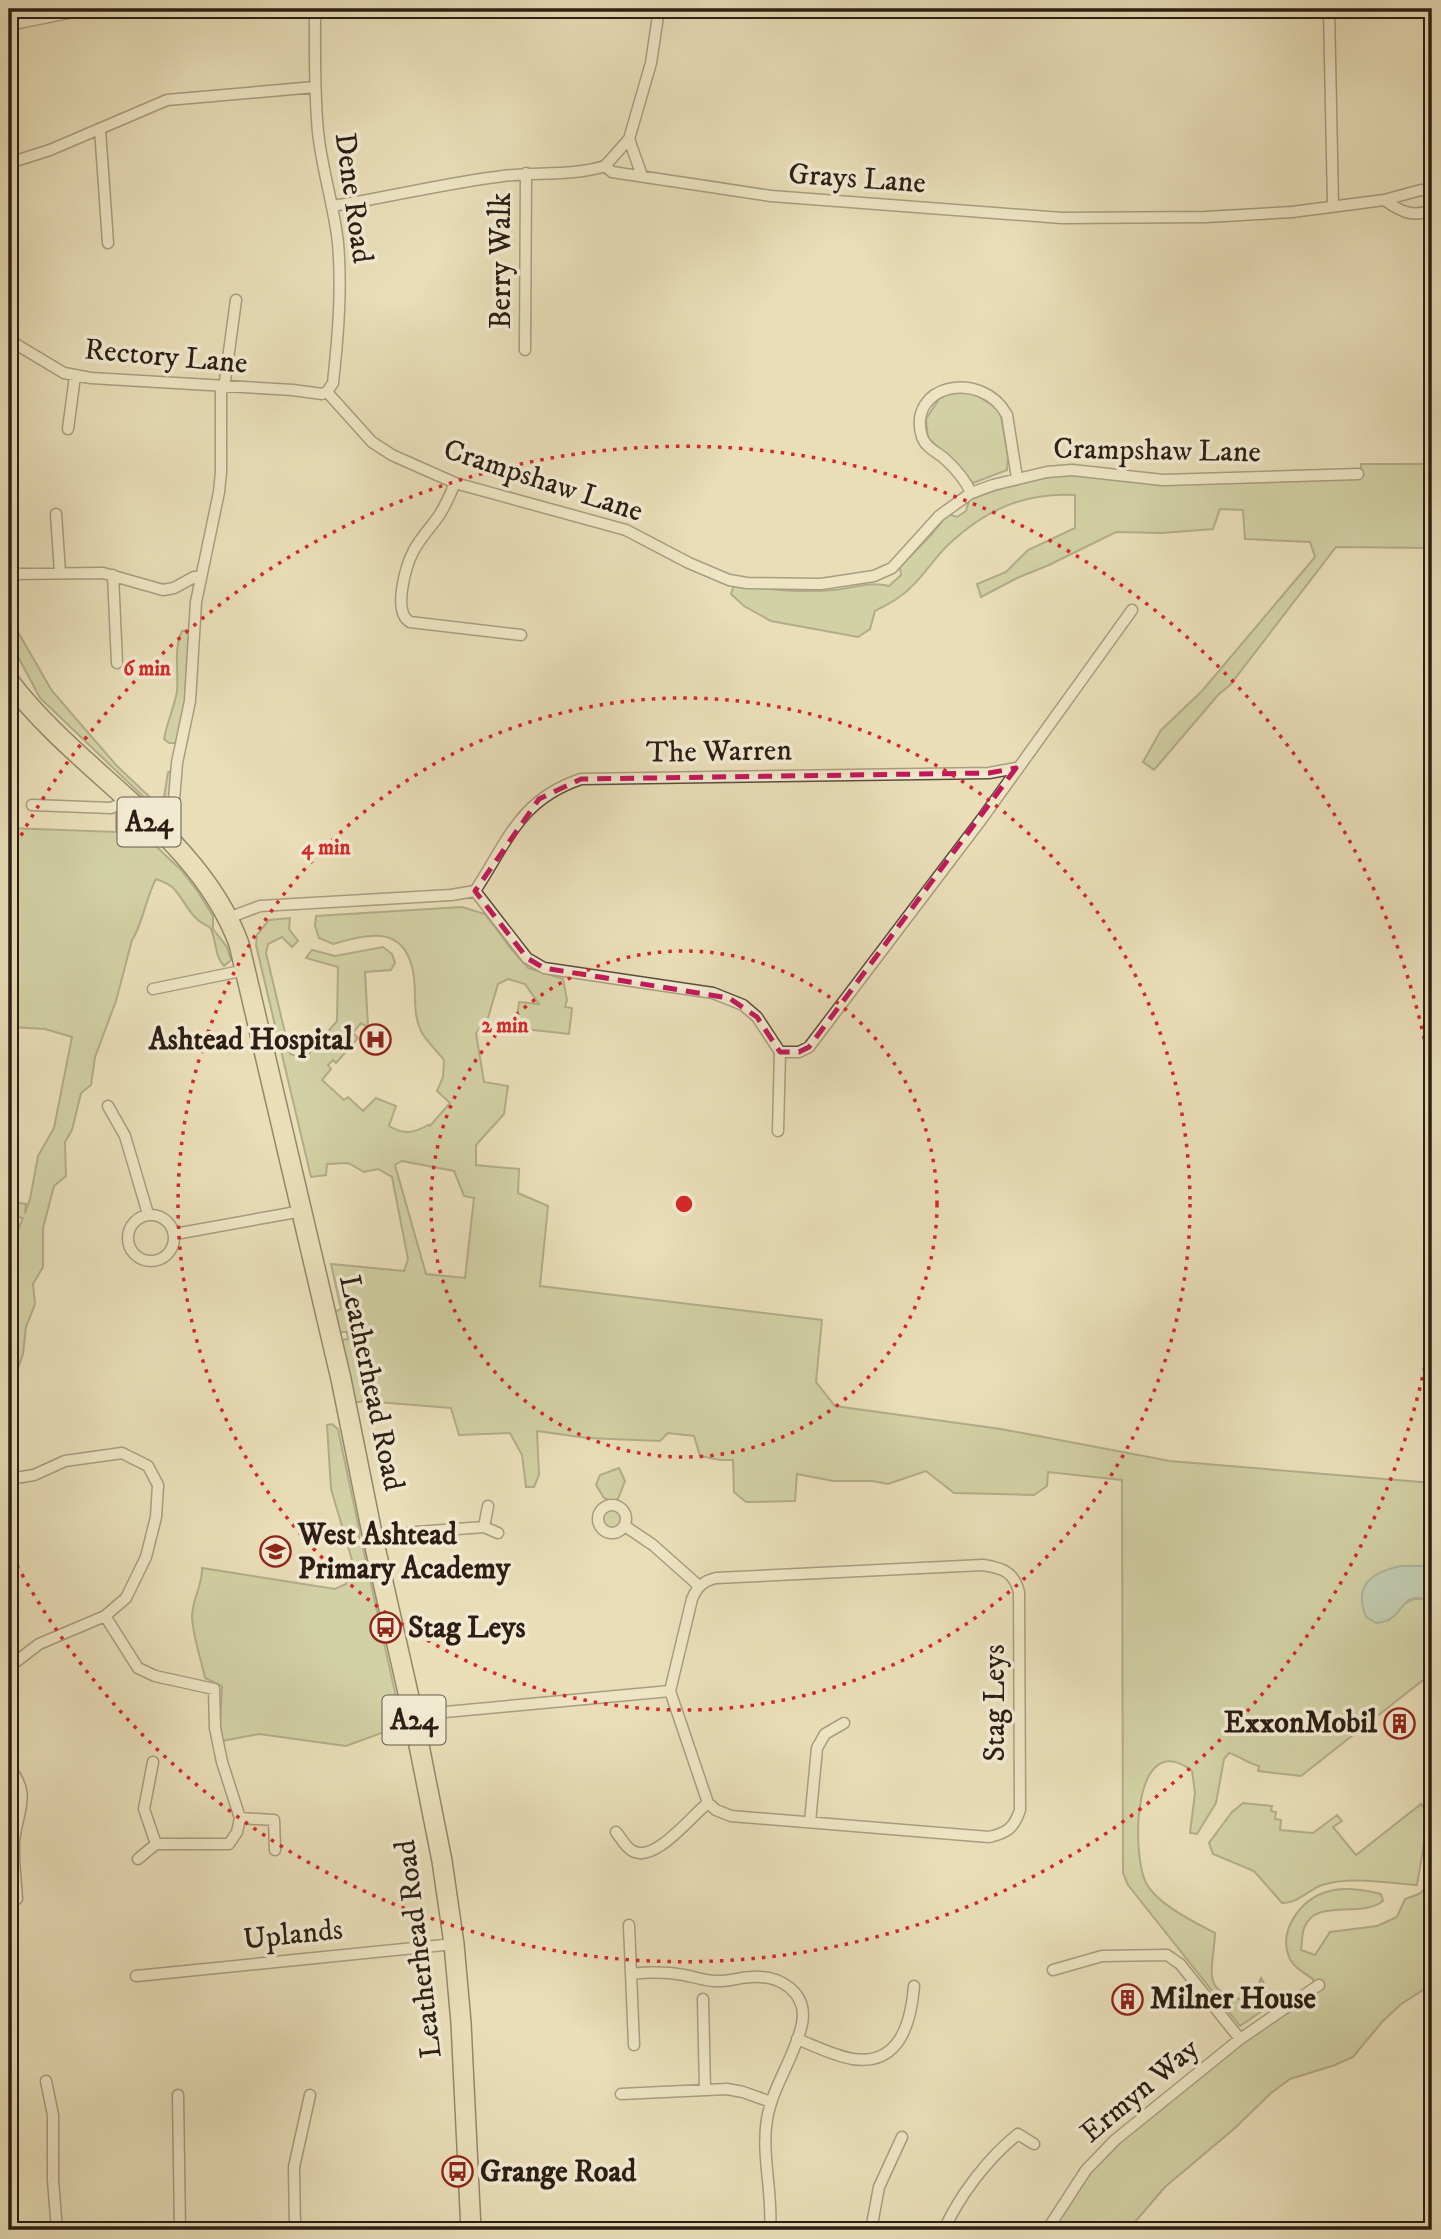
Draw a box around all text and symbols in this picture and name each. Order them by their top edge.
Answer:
street label: Dene Road [326,130,380,266]
street label: Grays Lane [787,156,927,202]
street label: Berry Walk [483,193,520,329]
street label: Rectory Lane [83,331,249,383]
street label: Crampshaw Lane [439,431,647,531]
street label: Crampshaw Lane [1053,431,1261,471]
text: 6 min [123,656,172,682]
street label: The Warren [646,732,793,772]
road number: A24 [118,798,180,846]
text: 4 min [302,835,351,861]
text: 2 min [482,1013,530,1039]
place label: Ashtead Hospital [148,1022,354,1059]
hospital icon: Ashtead Hospital [359,1023,393,1057]
centre of rings [672,1192,696,1216]
street label: Leatherhead Road [330,1272,412,1494]
place label: West Ashtead Primary Academy [297,1517,511,1588]
school or university icon: West Ashtead Primary Academy [258,1535,292,1569]
place label: Stag Leys [408,1610,525,1647]
bus stop icon: Stag Leys [368,1611,402,1645]
street label: Stag Leys [977,1644,1014,1762]
road number: A24 [382,1696,446,1744]
place label: ExxonMobil [1224,1705,1378,1742]
building icon: ExxonMobil [1383,1706,1417,1740]
street label: Leatherhead Road [387,1838,451,2060]
street label: Uplands [241,1911,345,1959]
place label: Milner House [1150,1981,1317,2018]
building icon: Milner House [1110,1982,1144,2016]
street label: Ermyn Way [1073,2030,1207,2151]
place label: Grange Road [480,2154,637,2191]
bus stop icon: Grange Road [440,2155,474,2189]

